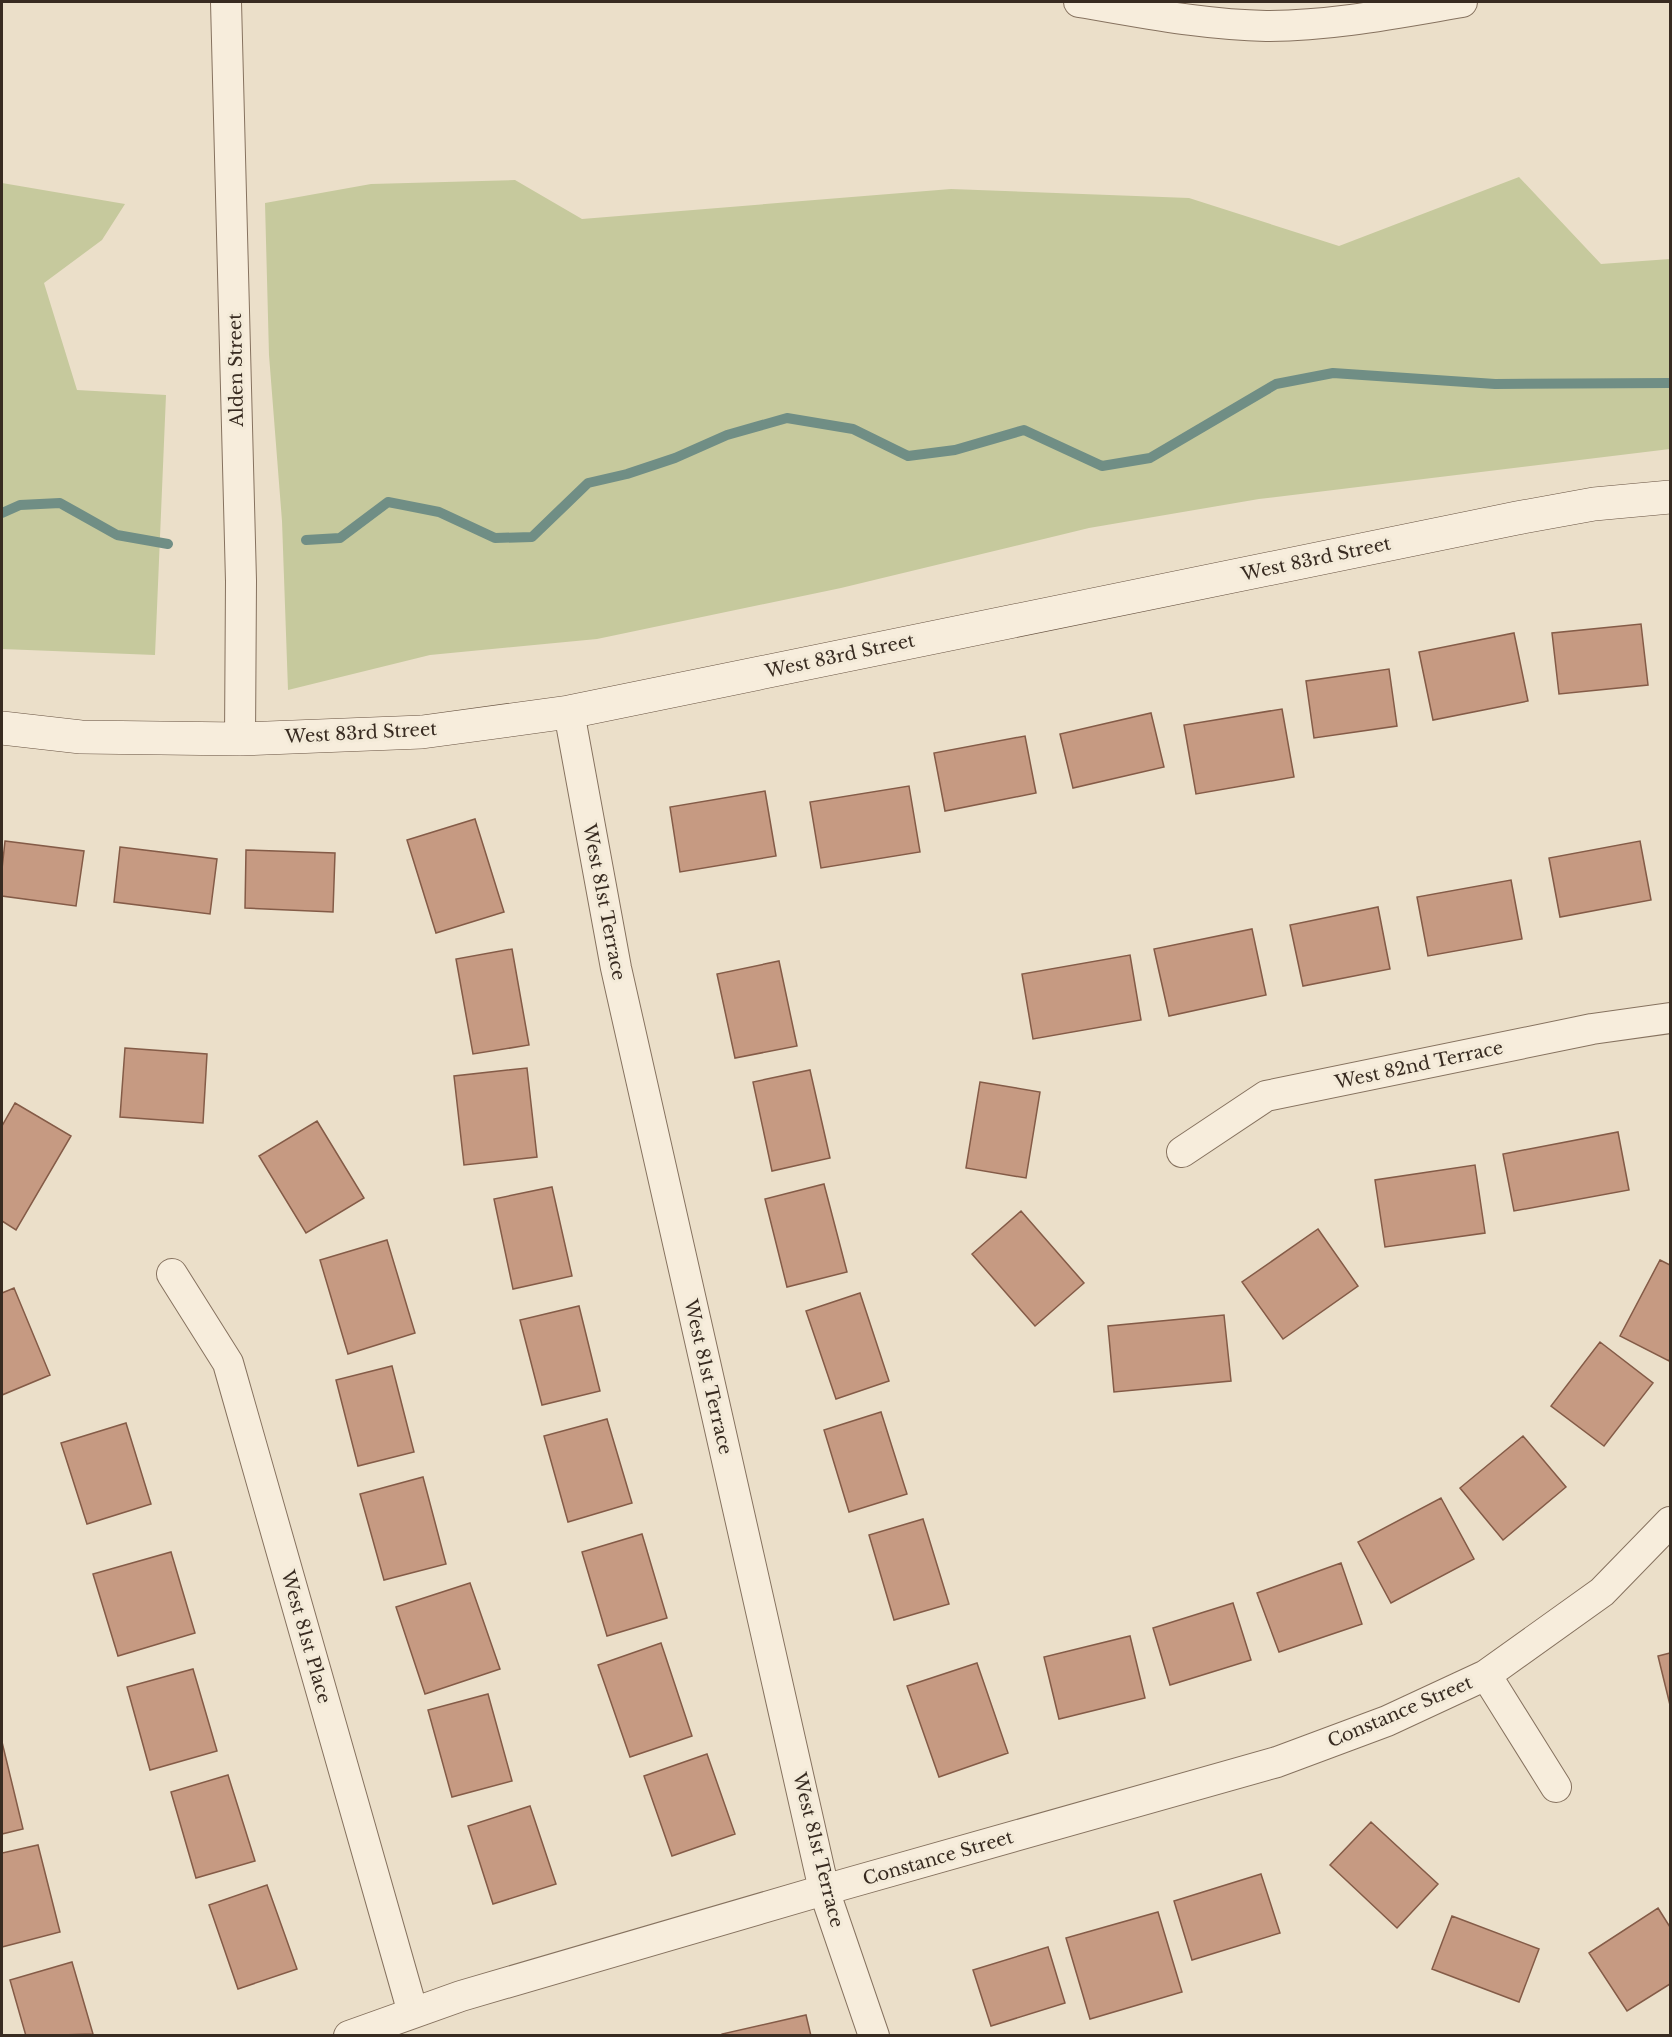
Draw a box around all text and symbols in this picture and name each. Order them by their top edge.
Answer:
street label: Alden Street [224,313,248,428]
street label: West 83rd Street [1238,532,1393,586]
street label: West 83rd Street [762,629,917,683]
street label: West 83rd Street [283,718,438,748]
street label: West 81st Terrace [578,821,630,982]
street label: West 82nd Terrace [1332,1036,1505,1094]
street label: West 81st Terrace [679,1296,737,1457]
street label: West 81st Place [276,1567,336,1706]
street label: Constance Street [1324,1671,1476,1752]
street label: West 81st Terrace [788,1769,848,1930]
street label: Constance Street [860,1826,1016,1890]

